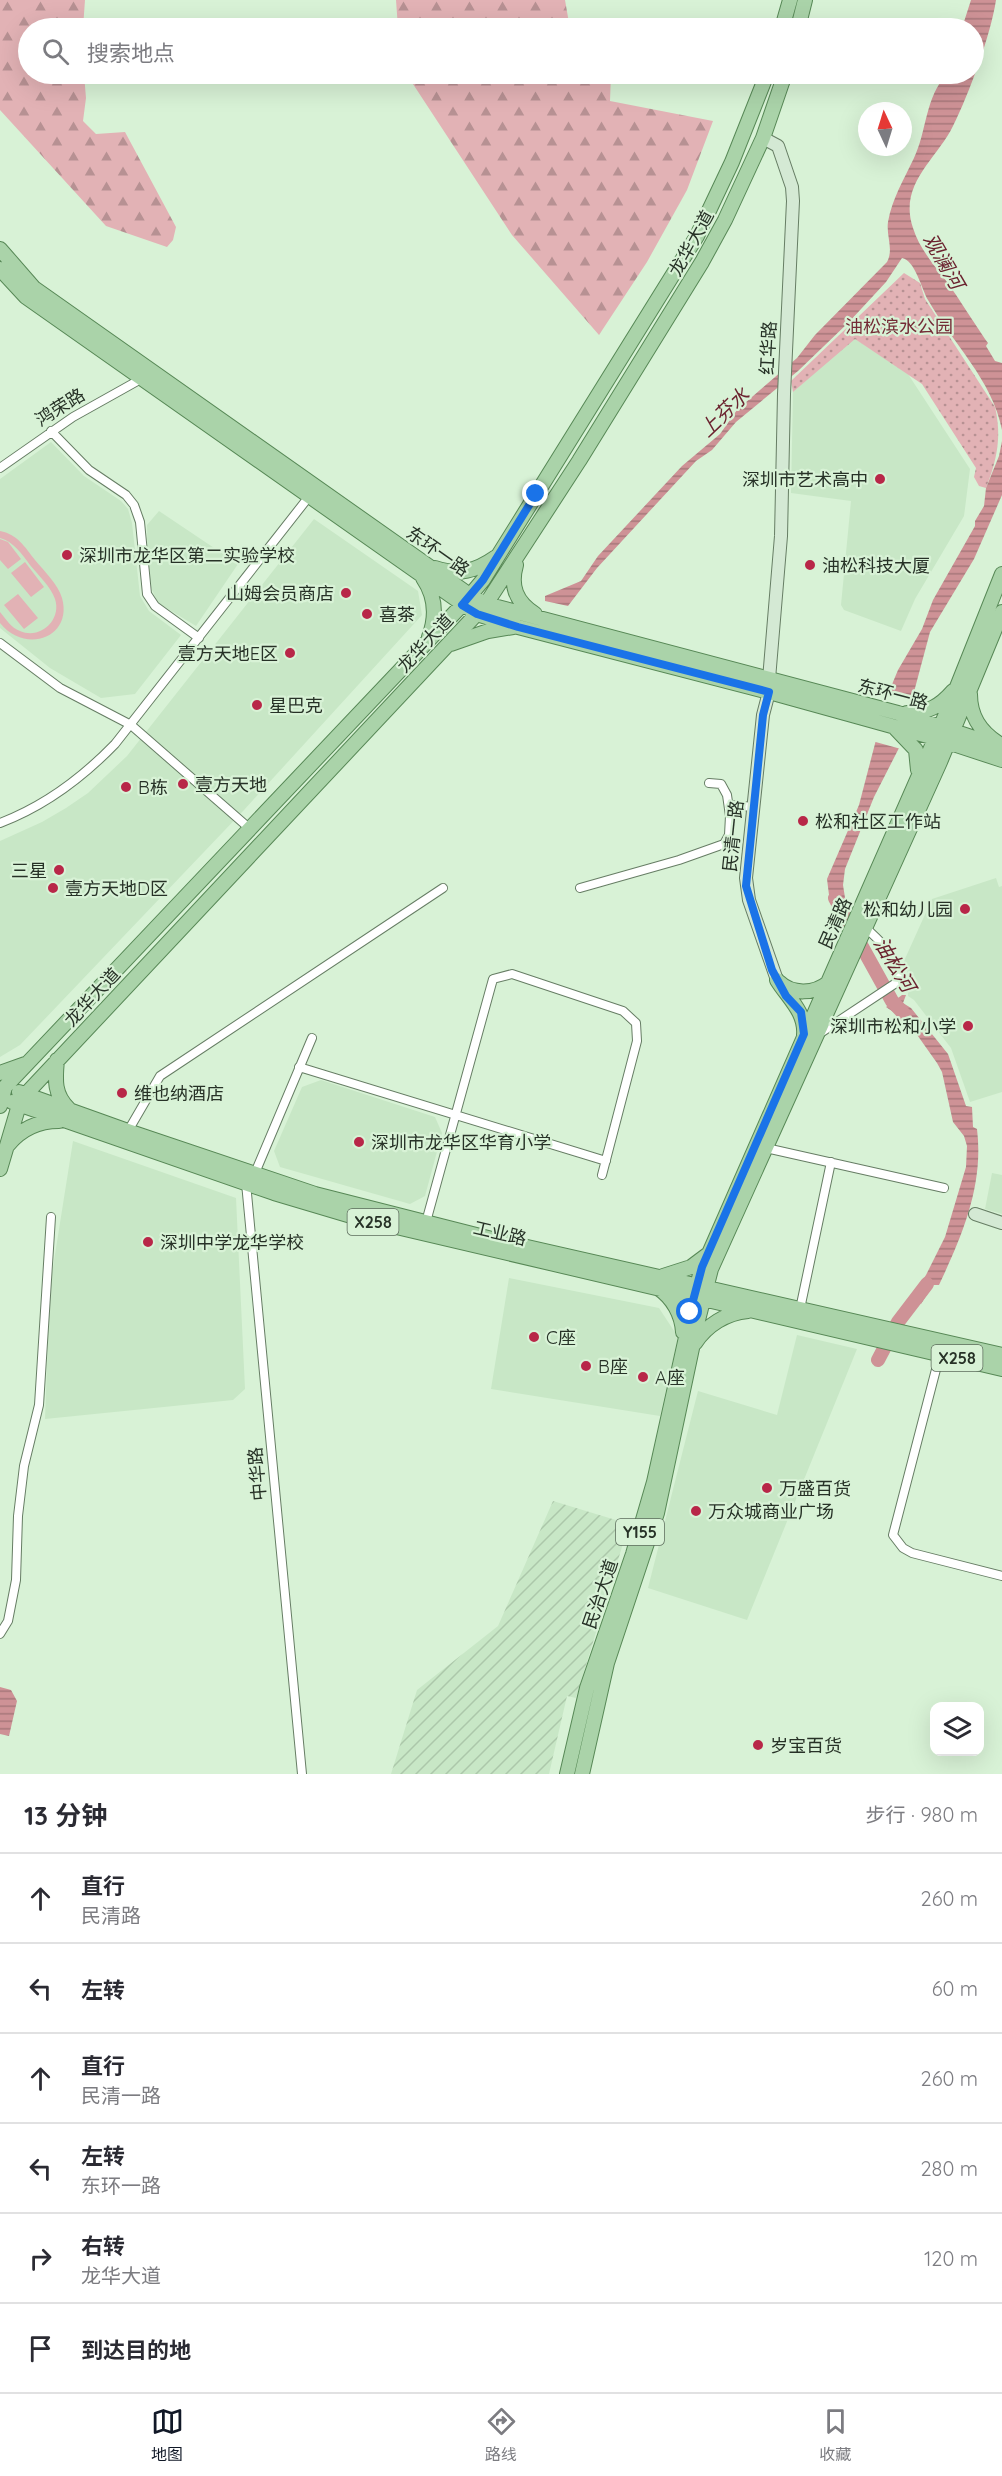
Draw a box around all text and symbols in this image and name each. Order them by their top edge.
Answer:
search box [18,18,984,84]
icon: search [39,35,72,68]
text: 搜索地点 [87,39,175,67]
north arrow [858,102,912,156]
street label: 龙华大道 [663,206,719,280]
water label: 观澜河 [918,229,972,297]
park label: 油松滨水公园 [845,315,953,338]
street label: 红华路 [755,320,781,376]
water label: 上芬水 [694,381,755,442]
street label: 鸿荣路 [31,383,89,431]
place label: 深圳市艺术高中 [742,468,868,491]
marker: 深圳市艺术高中 [873,472,887,486]
route end [522,480,548,506]
street label: 东环一路 [402,521,474,581]
place label: 深圳市龙华区第二实验学校 [79,544,295,567]
marker: 深圳市龙华区第二实验学校 [60,548,74,562]
place label: 油松科技大厦 [822,554,930,577]
marker: 油松科技大厦 [803,558,817,572]
place label: 山姆会员商店 [226,582,334,605]
marker: 山姆会员商店 [339,586,353,600]
place label: 喜茶 [379,603,415,626]
marker: 喜茶 [360,607,374,621]
street label: 龙华大道 [392,609,458,677]
place label: 壹方天地E区 [178,642,278,665]
marker: 壹方天地E区 [283,646,297,660]
street label: 东环一路 [855,674,931,714]
place label: 星巴克 [269,694,323,717]
marker: 星巴克 [250,698,264,712]
place label: 壹方天地 [195,773,267,796]
place label: B栋 [138,776,168,799]
marker: 壹方天地 [176,777,190,791]
marker: B栋 [119,780,133,794]
street label: 民清一路 [718,799,748,873]
place label: 松和社区工作站 [815,810,941,833]
marker: 松和社区工作站 [796,814,810,828]
place label: 三星 [11,859,47,882]
marker: 三星 [52,863,66,877]
place label: 壹方天地D区 [65,877,168,900]
marker: 壹方天地D区 [46,881,60,895]
street label: 民清路 [814,894,856,952]
place label: 松和幼儿园 [863,898,953,921]
marker: 松和幼儿园 [958,902,972,916]
water label: 油松河 [869,932,923,1000]
street label: 龙华大道 [59,963,125,1031]
place label: 深圳市松和小学 [830,1015,956,1038]
marker: 深圳市松和小学 [961,1019,975,1033]
place label: 维也纳酒店 [134,1082,224,1105]
marker: 维也纳酒店 [115,1086,129,1100]
place label: 深圳市龙华区华育小学 [371,1131,551,1154]
marker: 深圳市龙华区华育小学 [352,1135,366,1149]
road number: X258 [348,1209,398,1235]
street label: 工业路 [471,1216,529,1250]
place label: 深圳中学龙华学校 [160,1231,304,1254]
marker: 深圳中学龙华学校 [141,1235,155,1249]
route start [676,1298,702,1324]
place label: C座 [546,1326,576,1349]
marker: C座 [527,1330,541,1344]
road number: X258 [932,1345,982,1371]
place label: B座 [598,1355,628,1378]
marker: B座 [579,1359,593,1373]
place label: A座 [655,1366,685,1389]
marker: A座 [636,1370,650,1384]
street label: 中华路 [243,1446,271,1502]
place label: 万盛百货 [779,1477,851,1500]
marker: 万盛百货 [760,1481,774,1495]
place label: 万众城商业广场 [708,1500,834,1523]
marker: 万众城商业广场 [689,1504,703,1518]
road number: Y155 [616,1519,664,1545]
street label: 民治大道 [577,1556,623,1632]
map controls [930,1702,984,1756]
button: layers [930,1702,984,1756]
place label: 岁宝百货 [770,1734,842,1757]
marker: 岁宝百货 [751,1738,765,1752]
text: 13 分钟 [24,1799,107,1832]
text: 步行 · 980 m [866,1802,978,1827]
text: 直行 [81,1872,125,1900]
icon: ahead [24,1882,57,1915]
text: 260 m [921,1886,978,1911]
text: 民清路 [81,1903,141,1928]
icon: left [24,1972,57,2005]
text: 左转 [81,1976,125,2004]
text: 60 m [932,1976,978,2001]
text: 直行 [81,2052,125,2080]
icon: ahead [24,2062,57,2095]
text: 260 m [921,2066,978,2091]
text: 民清一路 [81,2083,161,2108]
text: 左转 [81,2142,125,2170]
icon: left [24,2152,57,2185]
text: 280 m [921,2156,978,2181]
text: 东环一路 [81,2173,161,2198]
text: 右转 [81,2232,125,2260]
icon: right [24,2242,57,2275]
text: 120 m [924,2246,978,2271]
text: 龙华大道 [81,2263,161,2288]
icon: arrive [24,2332,57,2365]
text: 到达目的地 [81,2336,191,2364]
tab: 地图 [151,2405,184,2465]
tab: 路线 [485,2405,518,2465]
tab: 收藏 [819,2405,852,2465]

